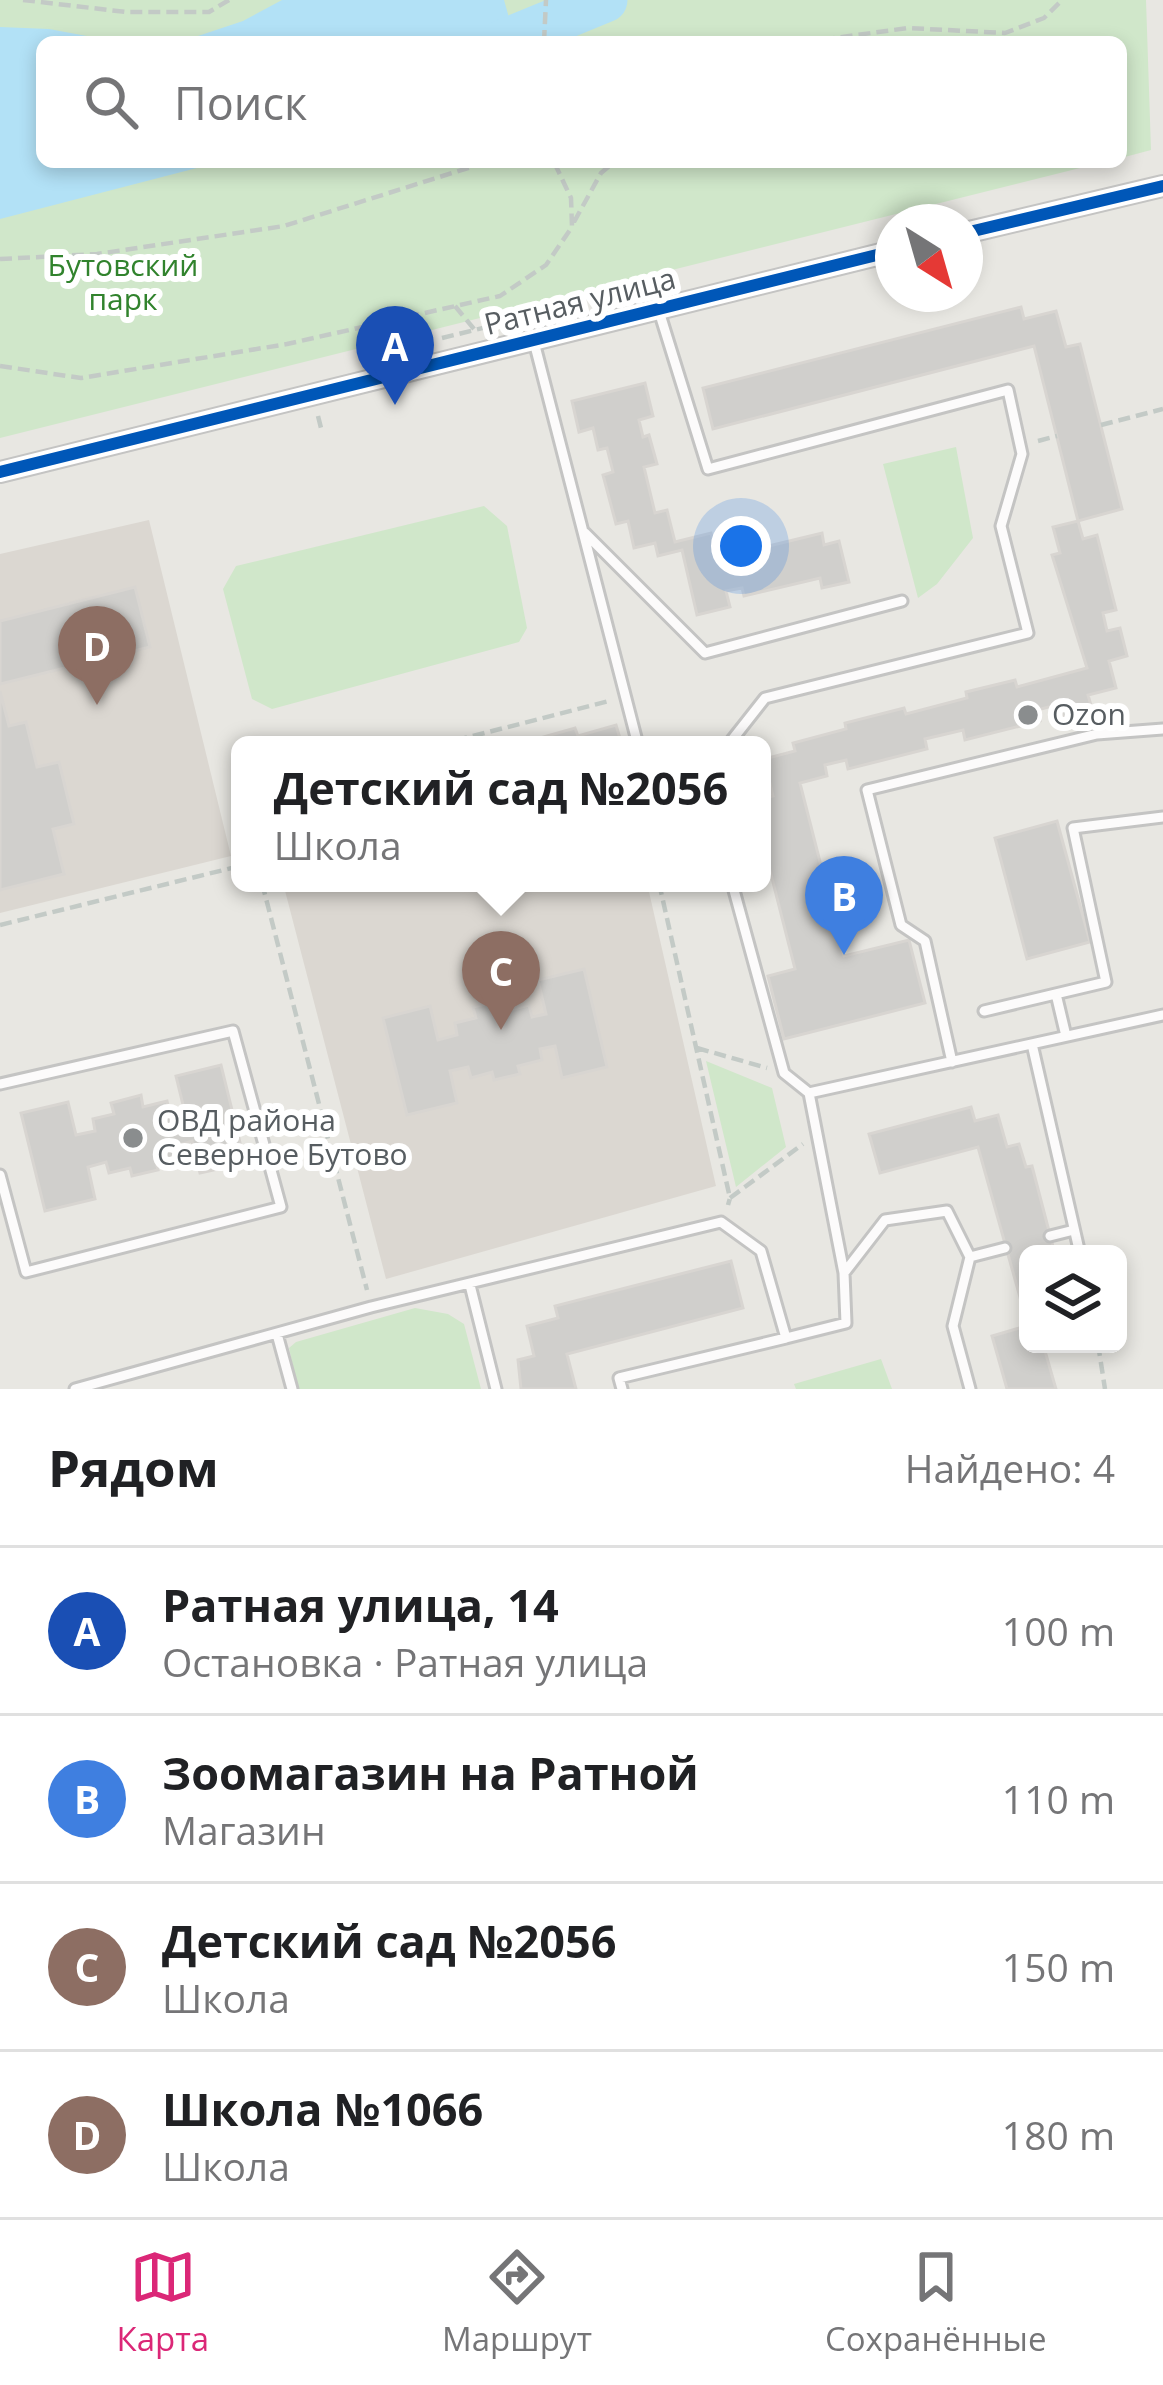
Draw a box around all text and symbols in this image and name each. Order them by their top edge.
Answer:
search box [36,36,1127,168]
icon: search [78,69,144,135]
text: Поиск [174,72,307,133]
north arrow [875,204,983,312]
park label: Бутовский парк [48,244,198,319]
street label: Ратная улица [480,257,680,344]
pin: A [356,306,434,405]
your location [711,516,771,576]
pin: D [58,606,136,705]
place label: Ozon [1052,693,1126,734]
marker: Ozon [1015,702,1041,728]
popup [231,736,771,892]
text: Детский сад №2056 [274,757,728,818]
text: Школа [274,818,402,871]
pin: B [805,856,883,955]
pin: C [462,931,540,1030]
place label: ОВД района Северное Бутово [157,1099,408,1174]
marker: ОВД района Северное Бутово [120,1125,146,1151]
map controls [1019,1245,1127,1353]
button: layers [1019,1245,1127,1353]
text: Рядом [48,1432,219,1502]
text: Найдено: 4 [905,1441,1115,1494]
text: Ратная улица, 14 [162,1574,559,1635]
text: A [74,1604,100,1657]
text: 100 m [1002,1604,1115,1657]
text: Остановка · Ратная улица [162,1635,648,1688]
text: Зоомагазин на Ратной [162,1742,699,1803]
text: B [74,1772,100,1825]
text: 110 m [1002,1772,1115,1825]
text: Магазин [162,1803,326,1856]
text: Детский сад №2056 [162,1910,616,1971]
text: C [75,1940,99,1993]
text: 150 m [1002,1940,1115,1993]
text: Школа [162,1971,290,2024]
text: Школа №1066 [162,2078,483,2139]
text: D [73,2108,101,2161]
text: 180 m [1002,2108,1115,2161]
text: Школа [162,2139,290,2192]
tab: Карта [117,2244,209,2361]
tab: Маршрут [442,2244,592,2361]
tab: Сохранённые [825,2244,1046,2361]

